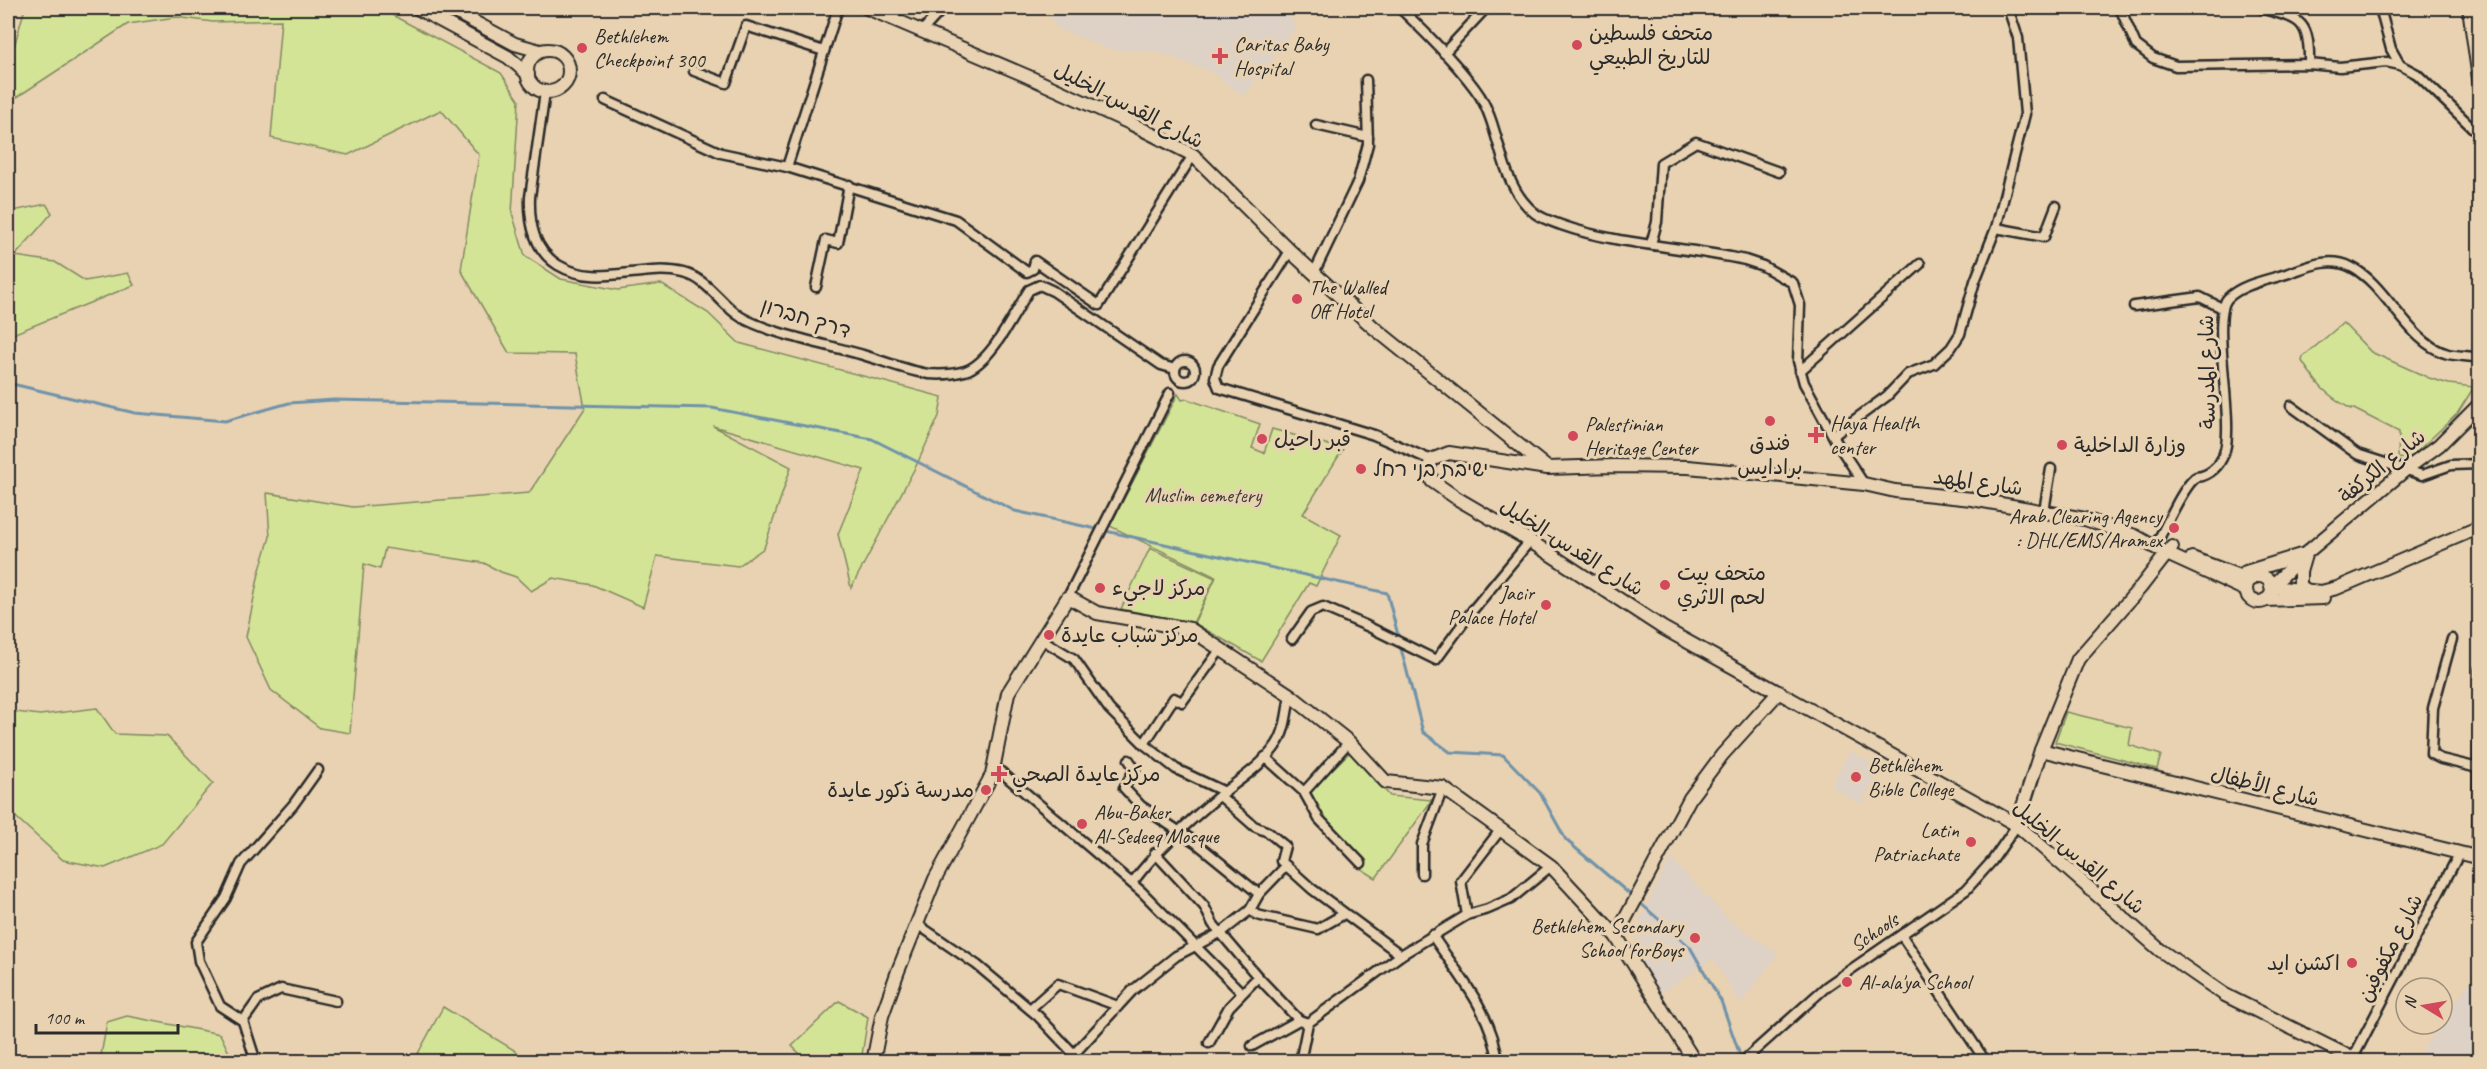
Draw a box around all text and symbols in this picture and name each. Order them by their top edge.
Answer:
place label: متحف فلسطين للتاريخ الطبيعي [1589,20,1713,76]
place label: Bethlehem Checkpoint 300 [594,23,706,73]
place label: Caritas Baby Hospital [1234,31,1331,81]
marker: متحف فلسطين للتاريخ الطبيعي [1570,38,1584,52]
marker: Bethlehem Checkpoint 300 [575,41,589,55]
marker: Caritas Baby Hospital [1211,47,1229,65]
street label: شارع القدس-الخليل [1049,56,1208,156]
place label: The Walled Off Hotel [1309,274,1390,324]
street label: דרך חברון [758,292,854,344]
marker: The Walled Off Hotel [1290,292,1304,306]
street label: شارع المدرسة [2193,315,2223,429]
place label: Haya Health center [1830,410,1921,460]
place label: Palestinian Heritage Center [1585,411,1699,461]
marker: فندق برادايس [1763,414,1777,428]
street label: شارع الكركفة [2333,423,2432,510]
place label: قبر راحيل [1274,426,1351,452]
marker: Haya Health center [1807,426,1825,444]
marker: Palestinian Heritage Center [1566,429,1580,443]
place label: فندق برادايس [1737,430,1803,480]
marker: قبر راحيل [1255,432,1269,446]
place label: وزارة الداخلية [2074,432,2186,458]
marker: وزارة الداخلية [2055,438,2069,452]
place label: ישיבת בני רחל [1373,456,1488,482]
marker: ישיבת בני רחל [1354,462,1368,476]
street label: شارع المهد [1931,463,2024,503]
park label: Muslim cemetery [1145,482,1263,508]
street label: شارع القدس-الخليل [1494,492,1649,603]
place label: Arab Clearing Agency : DHL/EMS/Aramex [2009,503,2164,553]
marker: Arab Clearing Agency : DHL/EMS/Aramex [2167,521,2181,535]
place label: متحف بيت لحم الاثري [1677,560,1766,613]
place label: مركز لاجيء [1112,575,1206,607]
marker: متحف بيت لحم الاثري [1658,578,1672,592]
place label: Jacir Palace Hotel [1448,580,1537,630]
marker: مركز لاجيء [1093,581,1107,595]
marker: Jacir Palace Hotel [1539,598,1553,612]
place label: مركز شباب عايدة [1061,622,1198,648]
marker: مركز شباب عايدة [1042,628,1056,642]
place label: Bethlehem Bible College [1868,752,1955,802]
street label: شارع الأطفال [2208,759,2322,814]
place label: مركز عايدة الصحي [1012,761,1161,793]
marker: مركز عايدة الصحي [990,765,1008,783]
marker: Bethlehem Bible College [1849,770,1863,784]
place label: مدرسة ذكور عايدة [827,777,974,804]
marker: مدرسة ذكور عايدة [979,783,993,797]
street label: شارع القدس-الخليل [2006,794,2150,921]
place label: Abu-Baker Al-Sedeeq Mosque [1094,799,1220,849]
marker: Abu-Baker Al-Sedeeq Mosque [1075,817,1089,831]
place label: Latin Patriachate [1873,817,1960,867]
marker: Latin Patriachate [1964,835,1978,849]
street label: شارع مكفوفين [2352,889,2430,1007]
street label: Schools [1845,906,1904,957]
place label: Bethlehem Secondary School forBoys [1531,913,1685,963]
marker: Bethlehem Secondary School forBoys [1688,931,1702,945]
place label: اكشن ايد [2267,950,2340,976]
marker: اكشن ايد [2345,956,2359,970]
place label: Al-ala'ya School [1859,969,1974,995]
marker: Al-ala'ya School [1840,975,1854,989]
north arrow [2394,976,2454,1036]
text: N [2399,994,2422,1010]
scale bar [36,997,178,1035]
text: 100 m [45,1007,86,1029]

